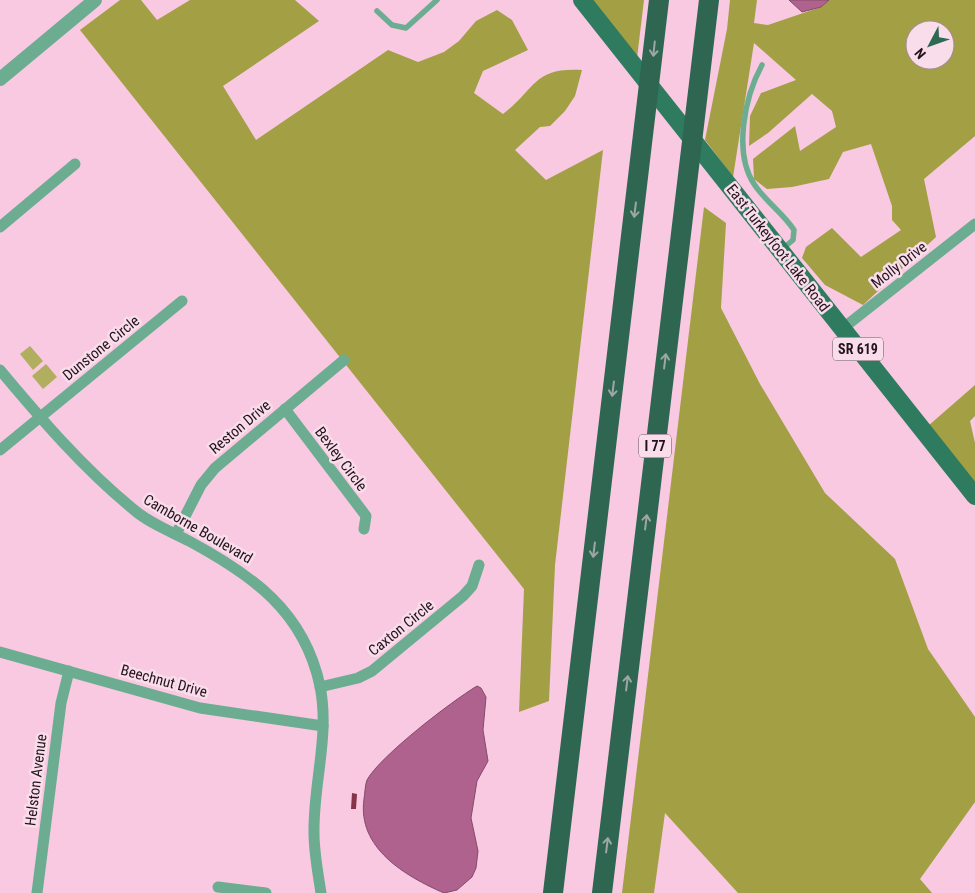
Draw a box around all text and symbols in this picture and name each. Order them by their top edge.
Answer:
north arrow [905,20,955,70]
one-way arrow [649,40,659,56]
text: N [911,45,929,62]
street label: East Turkeyfoot Lake Road [723,181,833,315]
one-way arrow [630,202,640,218]
street label: Molly Drive [868,238,930,292]
street label: Dunstone Circle [59,312,143,384]
road number: SR 619 [833,338,883,360]
one-way arrow [660,353,670,369]
one-way arrow [608,380,618,396]
street label: Reston Drive [206,396,274,458]
street label: Bexley Circle [311,423,371,495]
road number: I 77 [639,434,671,458]
street label: Camborne Boulevard [140,490,256,568]
one-way arrow [641,514,651,530]
one-way arrow [589,542,599,558]
street label: Caxton Circle [365,596,437,660]
street label: Beechnut Drive [119,661,209,701]
one-way arrow [622,676,632,692]
street label: Helston Avenue [21,733,51,827]
one-way arrow [602,837,612,853]

